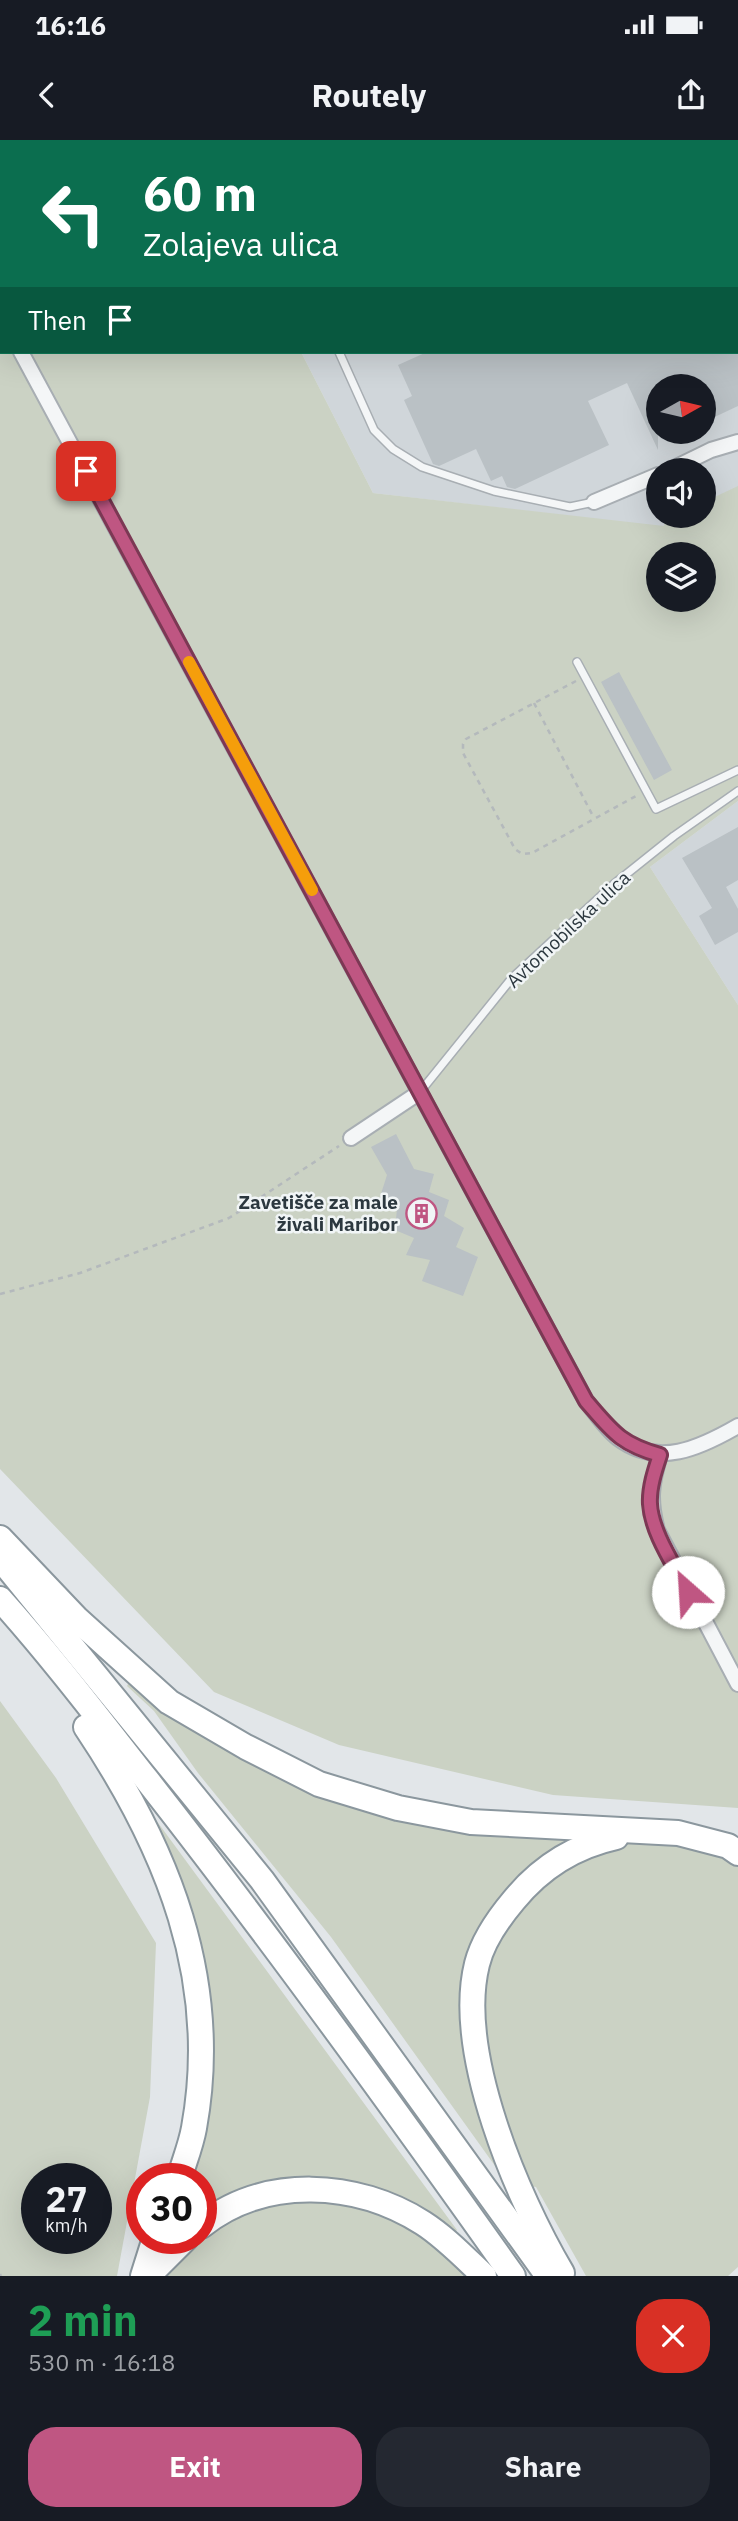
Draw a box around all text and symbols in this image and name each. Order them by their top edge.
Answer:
text: 16:16 [35,8,106,42]
text: Routely [312,74,426,116]
icon: back [28,76,66,114]
icon: share [672,76,710,114]
text: 60 m [143,161,257,224]
icon: left [28,168,119,259]
text: Zolajeva ulica [143,223,339,265]
icon: arrive [101,301,139,339]
text: Then [28,303,87,337]
north arrow [646,374,716,444]
map controls [646,374,716,612]
pin [56,441,116,501]
icon: arrive [67,452,105,490]
button: sound [646,458,716,528]
button: layers [646,542,716,612]
street label: Avtomobilska ulica [501,865,635,993]
place label: Zavetišče za male živali Maribor [239,1190,398,1236]
building icon: Zavetišče za male živali Maribor [404,1196,438,1230]
position arrow [651,1555,725,1629]
speed limit sign: 30 [126,2163,217,2254]
text: 27 [45,2176,88,2222]
text: km/h [45,2214,88,2237]
text: 2 min [28,2293,138,2348]
button: close [636,2299,710,2373]
text: 530 m · 16:18 [28,2347,175,2377]
button: Exit [28,2427,362,2507]
button: Share [376,2427,710,2507]

